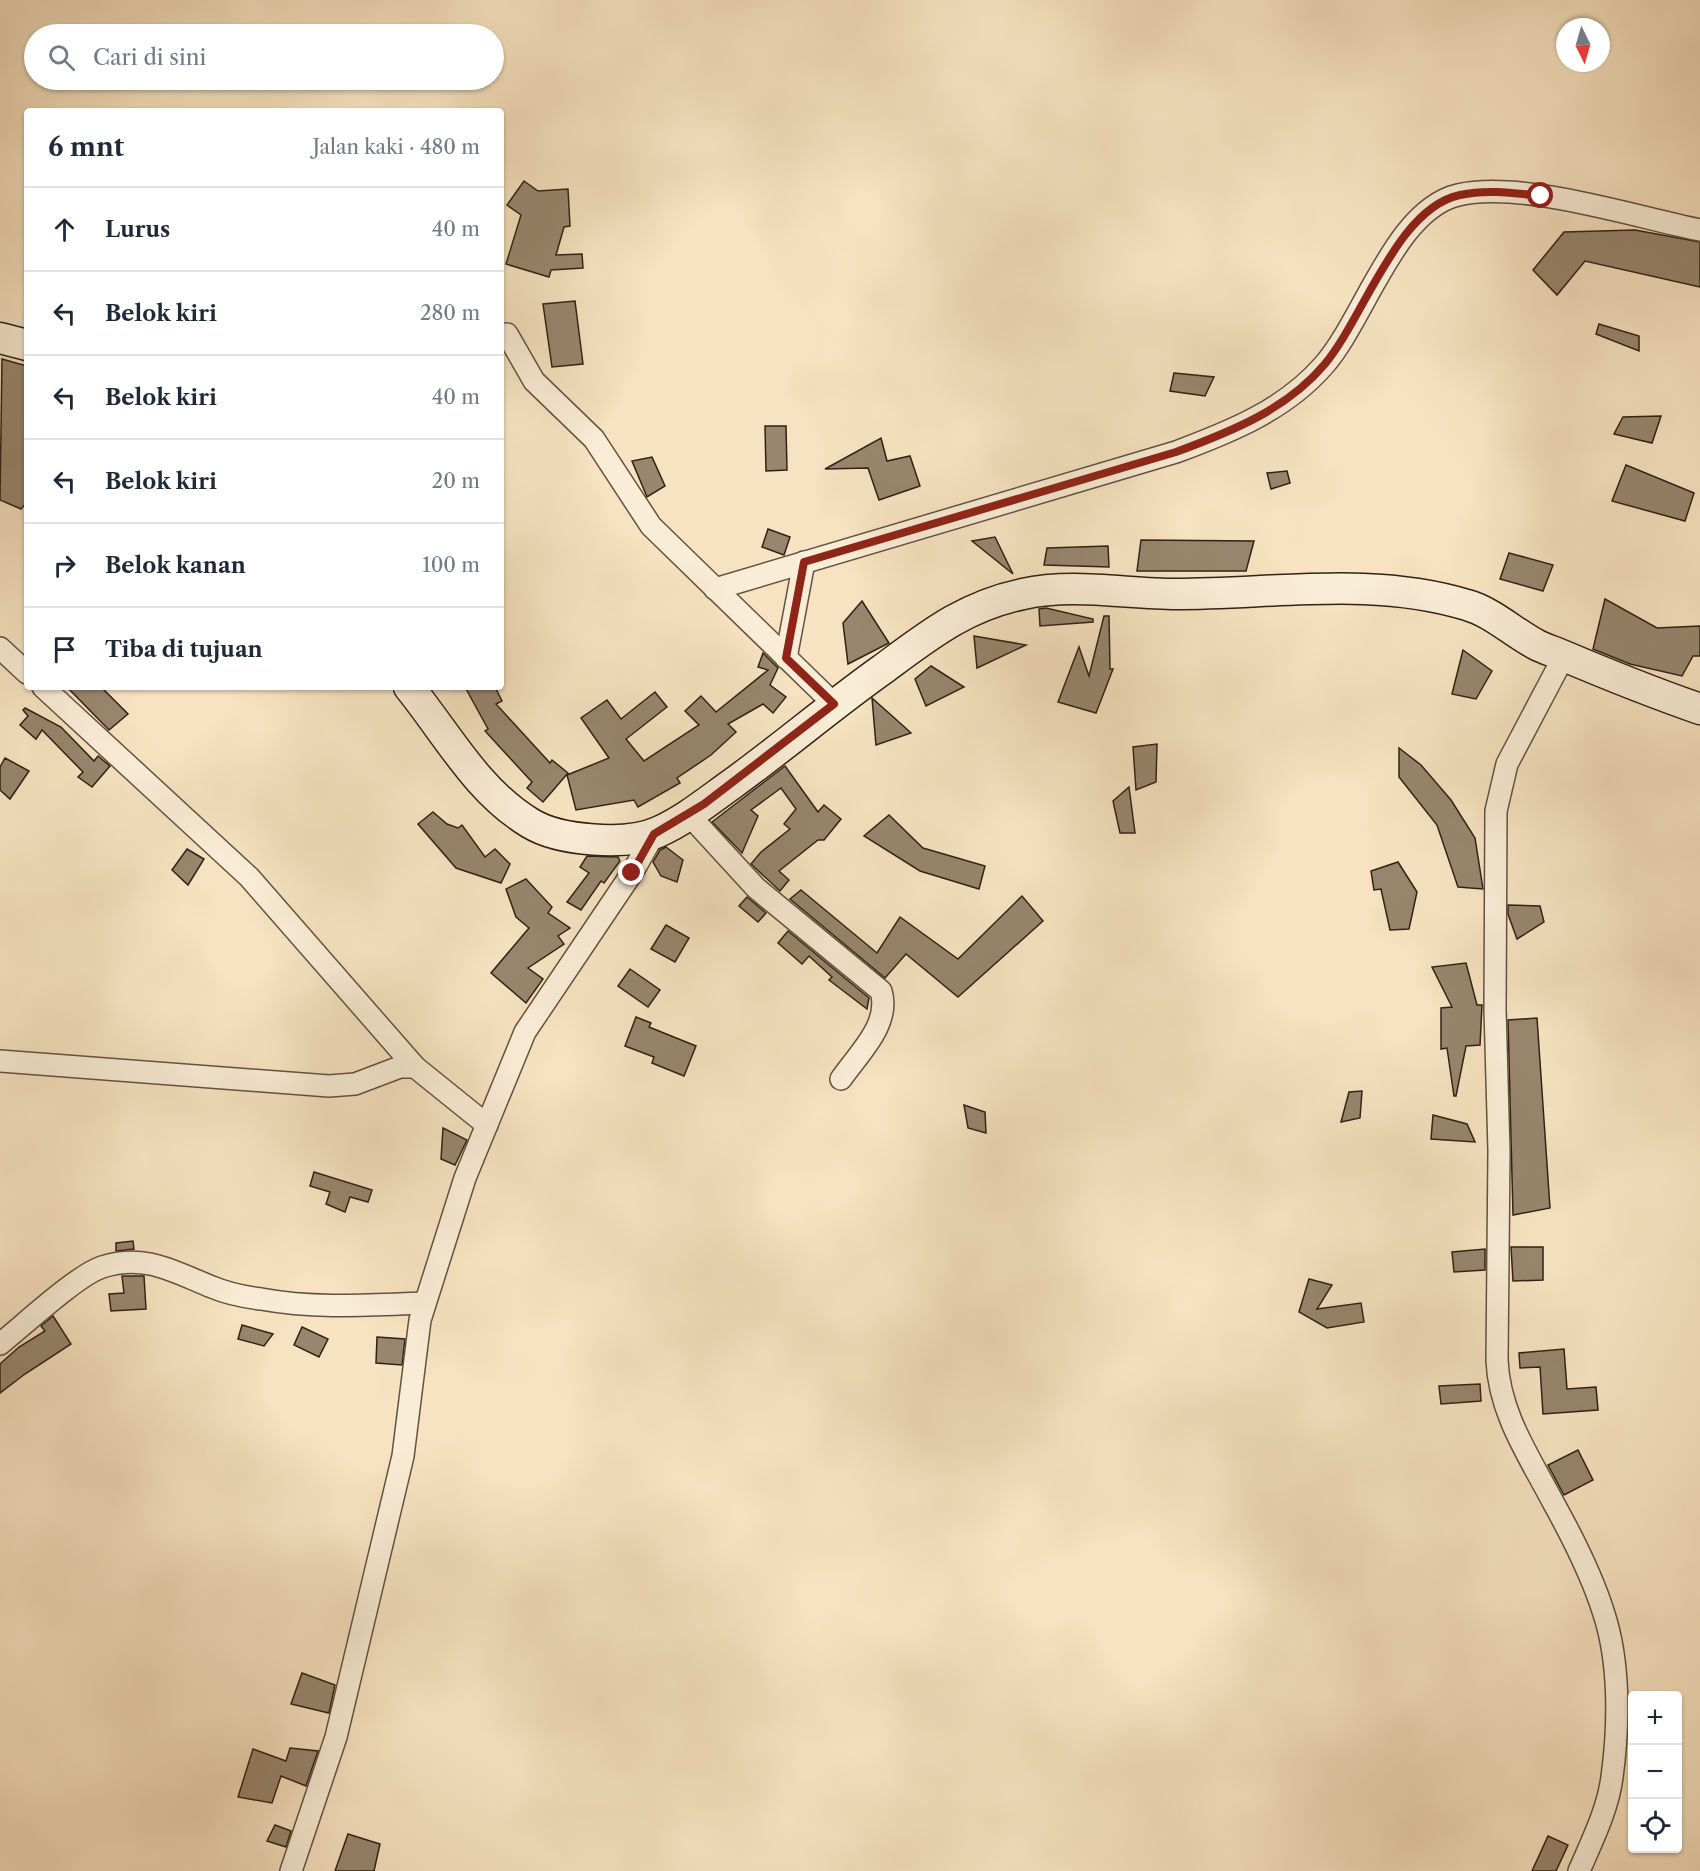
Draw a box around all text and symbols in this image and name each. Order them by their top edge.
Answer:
north arrow [1556,18,1610,72]
search box [24,24,504,90]
icon: search [45,41,78,74]
text: Cari di sini [93,44,206,71]
text: 6 mnt [48,131,124,163]
text: Jalan kaki · 480 m [313,135,480,159]
route start [1527,182,1553,208]
icon: ahead [48,213,81,246]
text: Lurus [105,216,170,243]
text: 40 m [432,217,480,241]
icon: left [48,297,81,330]
text: Belok kiri [105,300,217,327]
text: 280 m [420,301,480,325]
icon: left [48,381,81,414]
text: Belok kiri [105,384,217,411]
text: 40 m [432,385,480,409]
icon: left [48,465,81,498]
text: Belok kiri [105,468,217,495]
text: 20 m [432,469,480,493]
icon: right [48,549,81,582]
text: Belok kanan [105,552,246,579]
text: 100 m [422,553,480,577]
icon: arrive [48,633,81,666]
text: Tiba di tujuan [105,636,263,663]
route end [618,859,644,885]
map controls [1628,1691,1682,1853]
button: + [1628,1691,1682,1745]
button: − [1628,1745,1682,1799]
button: locate [1628,1799,1682,1853]

